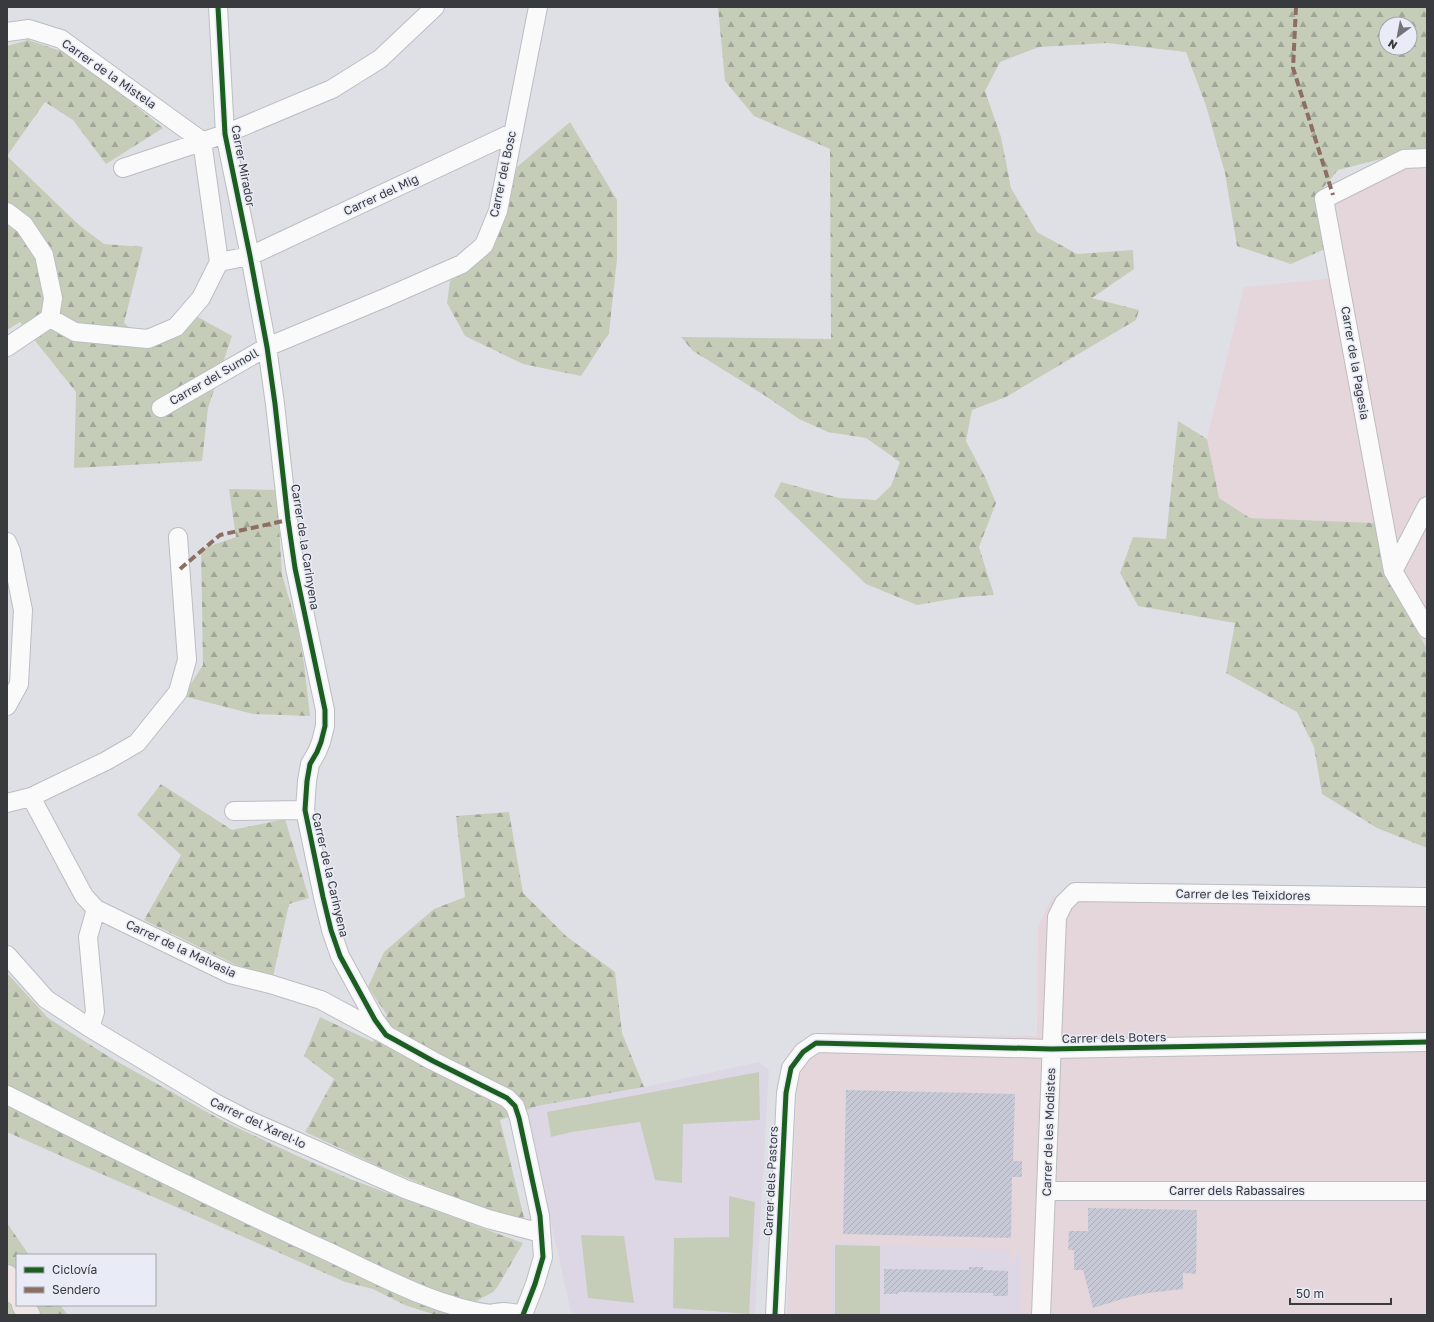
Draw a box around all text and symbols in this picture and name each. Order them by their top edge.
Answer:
north arrow [1378,16,1418,56]
street label: Carrer de la Mistela [59,35,159,112]
text: N [1385,37,1399,53]
street label: Carrer Mirador [228,124,259,208]
street label: Carrer del Bosc [486,129,519,219]
street label: Carrer del Mig [341,171,421,218]
street label: Carrer de la Pagesia [1338,305,1373,421]
street label: Carrer del Sumoll [167,345,261,408]
street label: Carrer de la Carinyena [288,483,323,611]
street label: Carrer de la Carinyena [309,811,352,939]
street label: Carrer de les Teixidores [1175,886,1311,903]
street label: Carrer de la Malvasia [124,916,239,981]
street label: Carrer dels Boters [1062,1029,1166,1046]
street label: Carrer de les Modistes [1039,1067,1058,1197]
street label: Carrer del Xarel·lo [208,1094,309,1151]
street label: Carrer dels Pastors [760,1126,781,1236]
street label: Carrer dels Rabassaires [1169,1183,1305,1198]
legend [16,1254,156,1306]
text: Ciclovía [52,1262,97,1277]
scale bar [1290,1280,1391,1306]
text: Sendero [52,1282,100,1297]
text: 50 m [1296,1286,1324,1301]

